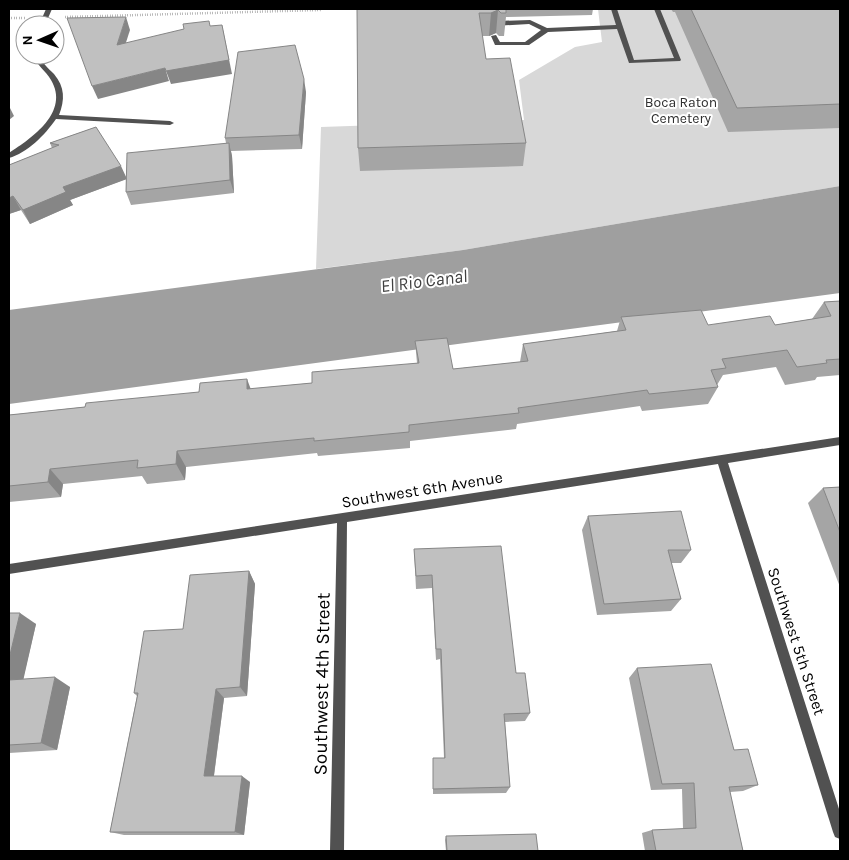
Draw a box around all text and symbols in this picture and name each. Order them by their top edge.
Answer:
north arrow [15,15,65,65]
text: N [19,35,36,46]
park label: Boca Raton Cemetery [645,94,717,127]
water label: El Rio Canal [379,265,469,297]
street label: Southwest 6th Avenue [340,467,504,512]
street label: Southwest 5th Street [764,565,829,717]
street label: Southwest 4th Street [309,592,335,776]

